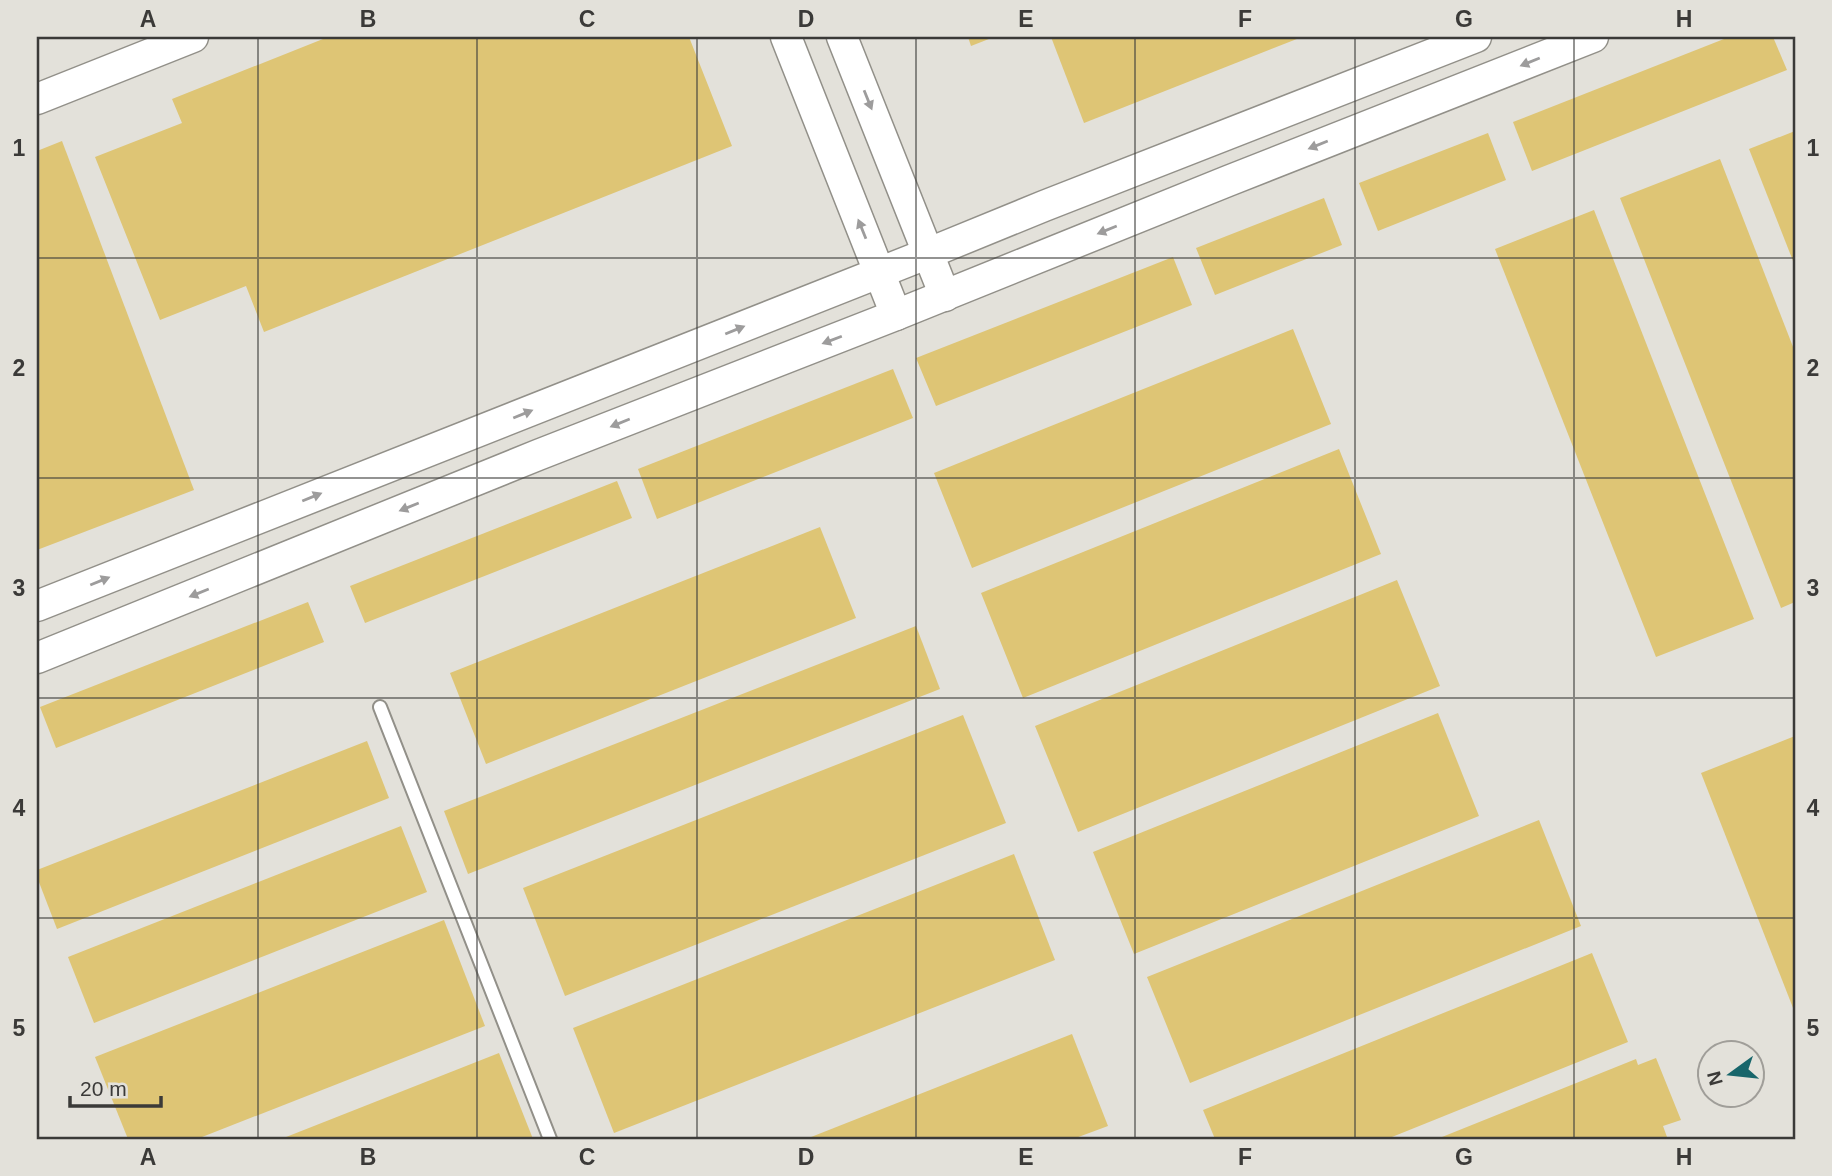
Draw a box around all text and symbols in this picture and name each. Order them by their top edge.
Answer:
text: A [140,6,156,32]
text: B [360,6,376,32]
text: C [579,6,595,32]
text: D [798,6,814,32]
text: E [1018,6,1034,32]
text: F [1238,6,1252,32]
text: G [1455,6,1473,32]
text: H [1676,6,1692,32]
one-way arrow [1519,56,1540,67]
one-way arrow [862,90,873,111]
text: 1 [13,135,26,161]
text: 1 [1807,135,1820,161]
one-way arrow [1308,140,1329,151]
one-way arrow [856,219,867,240]
one-way arrow [1097,225,1118,236]
one-way arrow [724,324,745,335]
one-way arrow [822,335,843,346]
text: 2 [13,355,25,381]
text: 2 [1807,355,1819,381]
one-way arrow [513,408,534,419]
one-way arrow [610,417,631,428]
one-way arrow [301,492,322,503]
one-way arrow [399,502,420,513]
text: 3 [13,575,25,601]
text: 3 [1807,575,1819,601]
one-way arrow [90,576,111,587]
one-way arrow [188,587,209,598]
text: 4 [13,795,26,821]
text: 4 [1807,795,1820,821]
text: 5 [13,1015,26,1041]
text: 5 [1807,1015,1820,1041]
north arrow [1696,1040,1766,1110]
scale bar [70,1064,161,1108]
text: N [1703,1069,1727,1088]
text: 20 m [80,1077,127,1100]
text: A [140,1144,156,1170]
text: B [360,1144,376,1170]
text: C [579,1144,595,1170]
text: D [798,1144,814,1170]
text: E [1018,1144,1034,1170]
text: F [1238,1144,1252,1170]
text: G [1455,1144,1473,1170]
text: H [1676,1144,1692,1170]

